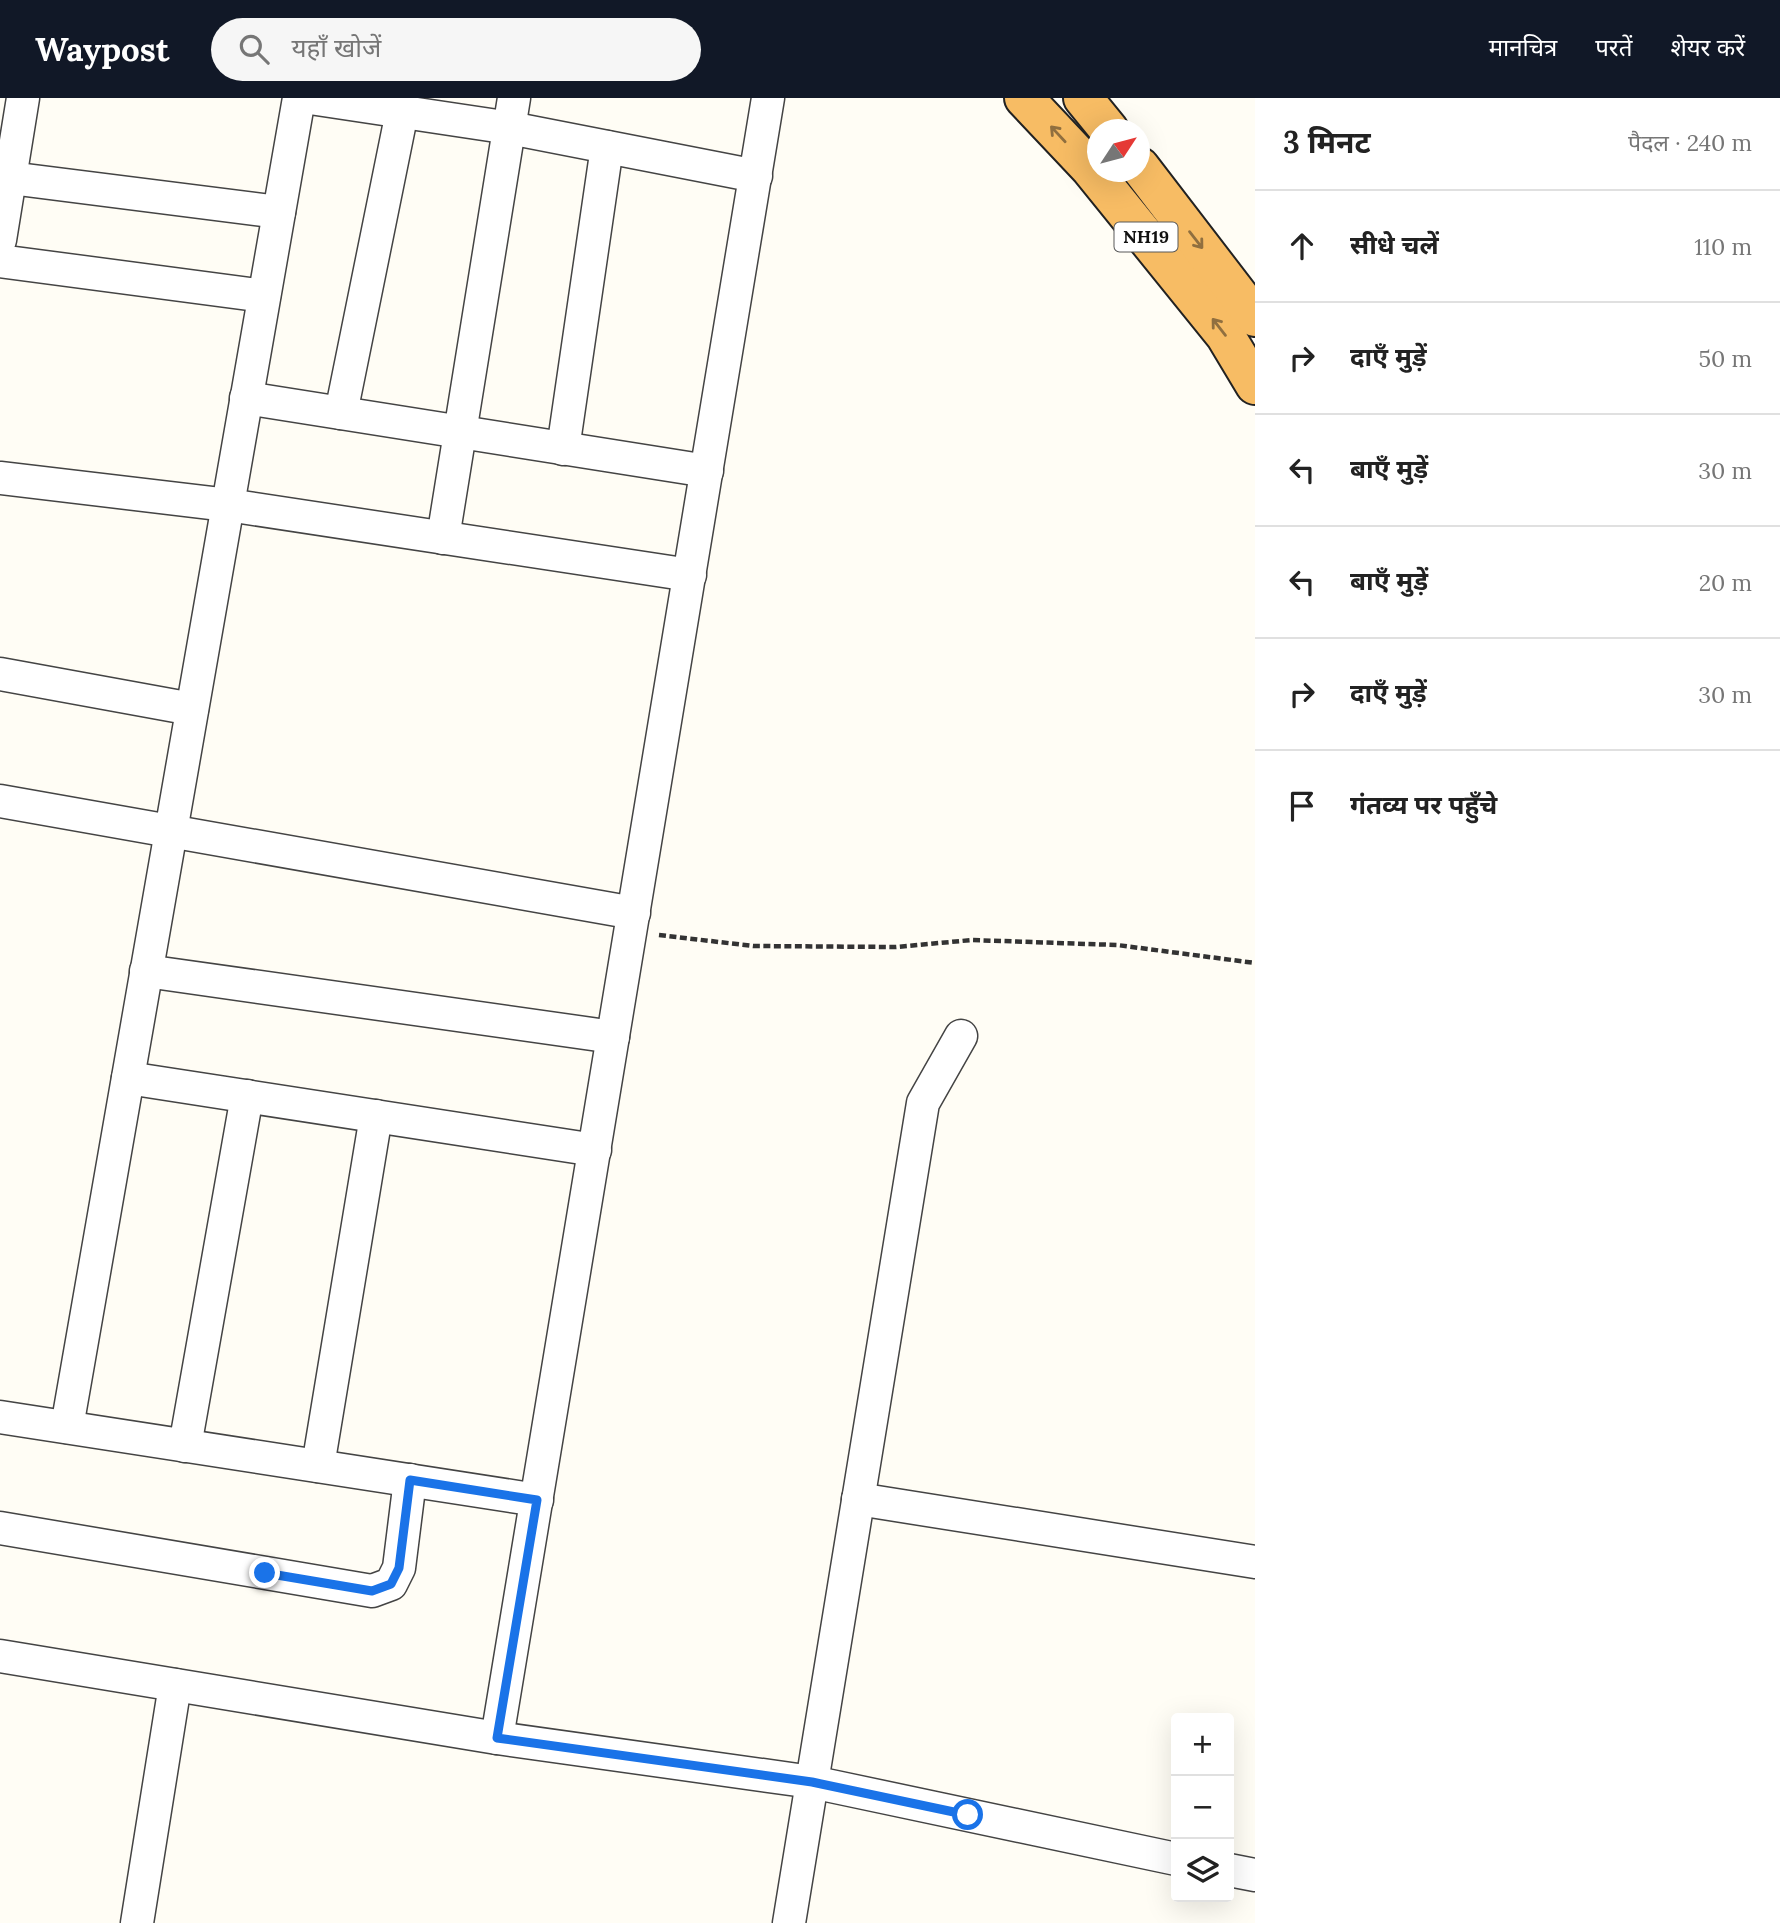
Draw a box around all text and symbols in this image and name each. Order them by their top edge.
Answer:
search box [211,18,701,81]
text: Waypost [35,28,169,70]
icon: search [235,30,273,68]
text: यहाँ खोजें [291,31,381,64]
text: मानचित्र [1489,32,1557,63]
text: परतें [1595,32,1632,63]
text: शेयर करें [1670,32,1745,63]
north arrow [1087,119,1150,182]
text: 3 मिनट [1283,123,1371,161]
one-way arrow [1049,126,1066,143]
text: पैदल · 240 m [1628,128,1752,157]
road number: NH19 [1114,222,1178,252]
icon: ahead [1283,227,1321,265]
text: सीधे चलें [1350,228,1439,261]
one-way arrow [1189,231,1204,249]
text: 110 m [1694,232,1752,261]
one-way arrow [1211,319,1226,337]
icon: right [1283,339,1321,377]
text: दाएँ मुड़ें [1350,340,1427,373]
text: 50 m [1699,344,1752,373]
icon: left [1283,451,1321,489]
text: बाएँ मुड़ें [1350,452,1428,485]
text: 30 m [1698,456,1752,485]
icon: left [1283,563,1321,601]
text: बाएँ मुड़ें [1350,564,1428,597]
text: 20 m [1699,568,1752,597]
icon: right [1283,675,1321,713]
text: दाएँ मुड़ें [1350,676,1427,709]
text: 30 m [1698,680,1752,709]
icon: arrive [1283,787,1321,825]
text: गंतव्य पर पहुँचे [1350,788,1497,821]
route end [249,1557,280,1588]
map controls [1171,1713,1234,1902]
button: + [1171,1713,1234,1776]
button: − [1171,1776,1234,1839]
route start [952,1799,983,1830]
button: layers [1171,1839,1234,1902]

